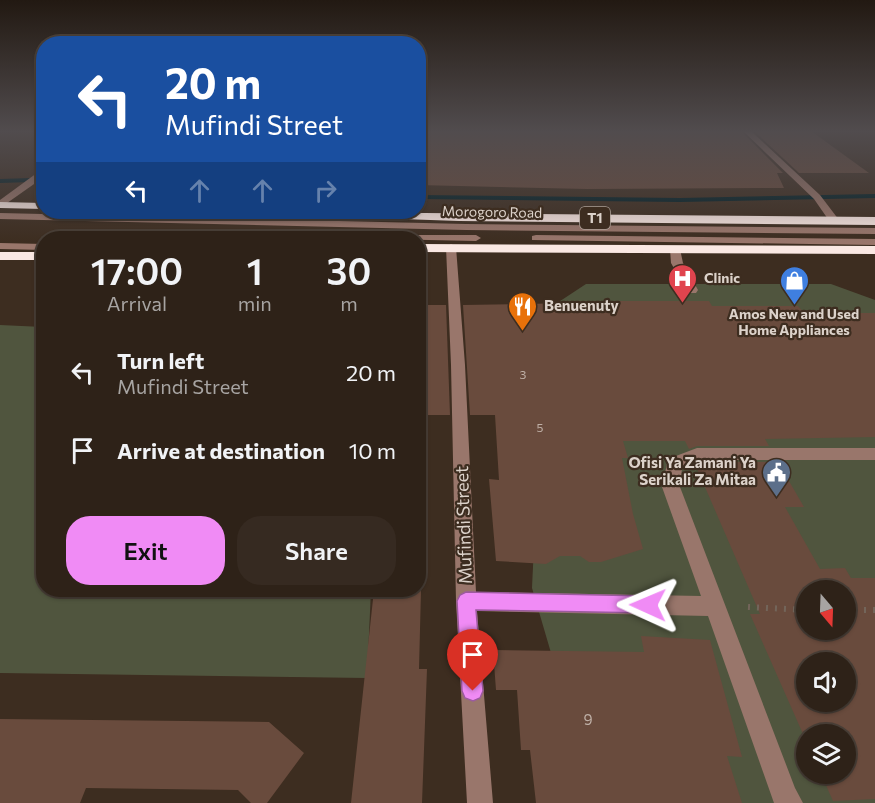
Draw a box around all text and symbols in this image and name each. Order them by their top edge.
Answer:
text: 20 m [165,56,261,108]
icon: left [66,60,144,138]
text: Mufindi Street [165,108,343,141]
icon: left [120,174,153,207]
icon: ahead [183,174,216,207]
icon: ahead [246,174,279,207]
icon: right [309,174,342,207]
street label: Morogoro Road [442,202,542,221]
road number: T1 [580,207,610,229]
text: 17:00 [91,248,183,292]
text: 1 [247,248,263,292]
text: 30 [327,248,371,292]
hospital icon: Clinic [667,262,699,304]
shop icon: Amos New and Used Home Appliances [778,264,810,306]
place label: Clinic [704,269,740,286]
restaurant icon: Benuenuty [507,290,539,332]
text: Arrival [107,291,167,315]
text: min [238,291,272,315]
text: m [340,291,358,315]
place label: Benuenuty [544,296,620,314]
place label: Amos New and Used Home Appliances [729,305,859,338]
text: Turn left [117,347,204,374]
icon: left [66,356,99,389]
text: 20 m [346,359,396,386]
house number: 3 [520,367,527,381]
text: Mufindi Street [117,374,249,398]
house number: 5 [537,420,544,434]
icon: arrive [66,434,99,467]
text: Arrive at destination [117,437,325,464]
text: 10 m [349,437,396,464]
place label: Ofisi Ya Zamani Ya Serikali Za Mitaa [628,453,756,488]
public building icon: Ofisi Ya Zamani Ya Serikali Za Mitaa [761,456,793,498]
street label: Mufindi Street [450,465,476,585]
button: Exit [66,516,225,585]
button: Share [237,516,396,585]
position arrow [616,573,680,637]
north arrow [796,580,856,640]
map controls [796,580,856,784]
pin [447,629,498,691]
icon: arrive [456,638,489,671]
button: sound [796,652,856,712]
house number: 9 [583,710,593,728]
button: layers [796,724,856,784]

